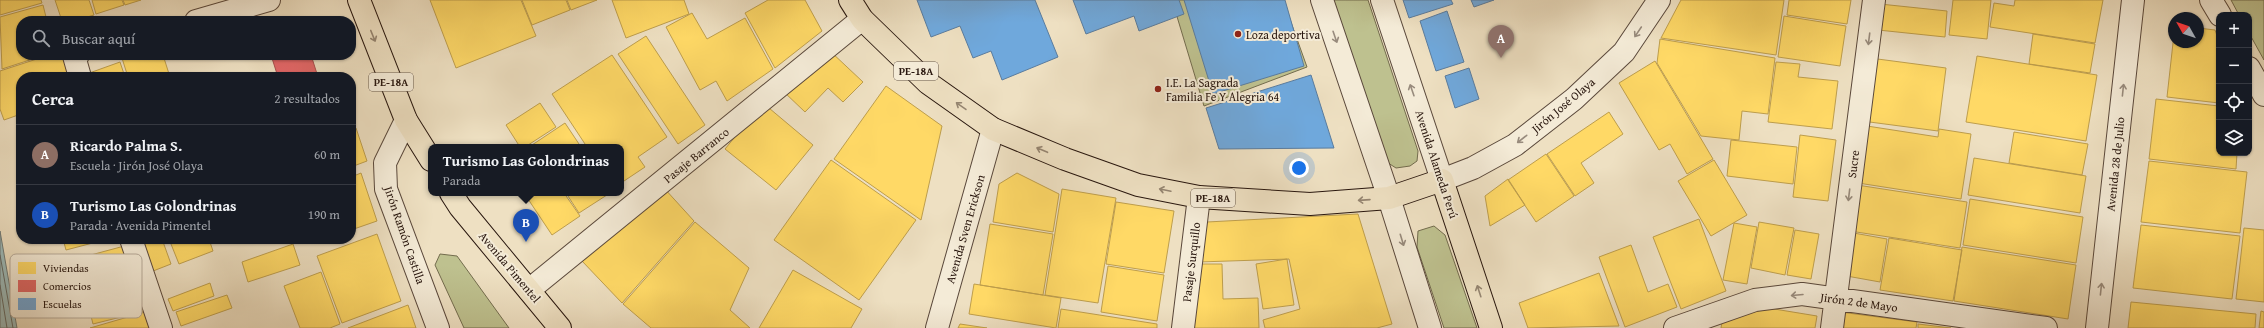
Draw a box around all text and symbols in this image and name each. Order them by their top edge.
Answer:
north arrow [2168,12,2204,48]
map controls [2216,12,2252,156]
button: + [2216,12,2252,48]
search box [16,16,356,60]
pin: A [1488,25,1514,58]
place label: Loza deportiva [1246,26,1320,43]
one-way arrow [1633,26,1641,38]
icon: search [30,27,52,49]
text: Buscar aquí [62,28,135,49]
marker: Loza deportiva [1233,29,1243,39]
one-way arrow [370,30,378,42]
one-way arrow [1331,31,1339,43]
one-way arrow [1865,32,1873,45]
button: − [2216,48,2252,84]
road number: PE-18A [894,62,938,80]
road number: PE-18A [369,73,413,91]
street label: Jirón José Olaya [1526,73,1599,138]
place label: I.E. La Sagrada Familia Fe Y Alegria 64 [1166,74,1279,105]
marker: I.E. La Sagrada Familia Fe Y Alegria 64 [1153,84,1163,94]
one-way arrow [1408,84,1415,97]
one-way arrow [2119,84,2127,97]
button: locate [2216,84,2252,120]
text: Cerca [32,86,74,111]
text: 2 resultados [274,89,340,108]
one-way arrow [956,102,967,110]
street label: Avenida Alameda Perú [1411,108,1463,221]
street label: Avenida 28 de Julio [2102,116,2128,212]
button: layers [2216,120,2252,156]
street label: Pasaje Barranco [660,123,732,187]
text: Ricardo Palma S. [70,135,182,156]
one-way arrow [1517,135,1528,143]
popup [428,144,624,196]
text: A [41,145,49,164]
text: 60 m [314,145,340,164]
one-way arrow [1036,145,1048,153]
street label: Sucre [1843,149,1863,179]
text: Turismo Las Golondrinas [443,150,609,171]
text: Escuela · Jirón José Olaya [70,156,203,175]
your location [1289,158,1309,178]
text: Parada [443,171,480,190]
street label: Avenida Sven Erickson [941,172,989,285]
street label: Jirón Ramón Castilla [380,182,430,287]
one-way arrow [1159,186,1172,194]
one-way arrow [1845,188,1853,201]
road number: PE-18A [1191,189,1235,207]
text: Turismo Las Golondrinas [70,195,237,216]
one-way arrow [1358,196,1371,203]
text: B [41,205,49,224]
text: 190 m [308,205,340,224]
pin: B [513,209,539,242]
text: Parada · Avenida Pimentel [70,216,211,235]
street label: Pasaje Surquillo [1178,221,1204,303]
street label: Avenida Pimentel [475,228,545,307]
one-way arrow [1399,233,1406,246]
legend [10,254,142,318]
text: Viviendas [43,260,89,276]
text: Comercios [43,278,91,294]
one-way arrow [2097,283,2105,296]
one-way arrow [1475,285,1482,298]
street label: Jirón 2 de Mayo [1817,288,1899,316]
one-way arrow [1791,292,1804,299]
text: Escuelas [43,296,82,312]

